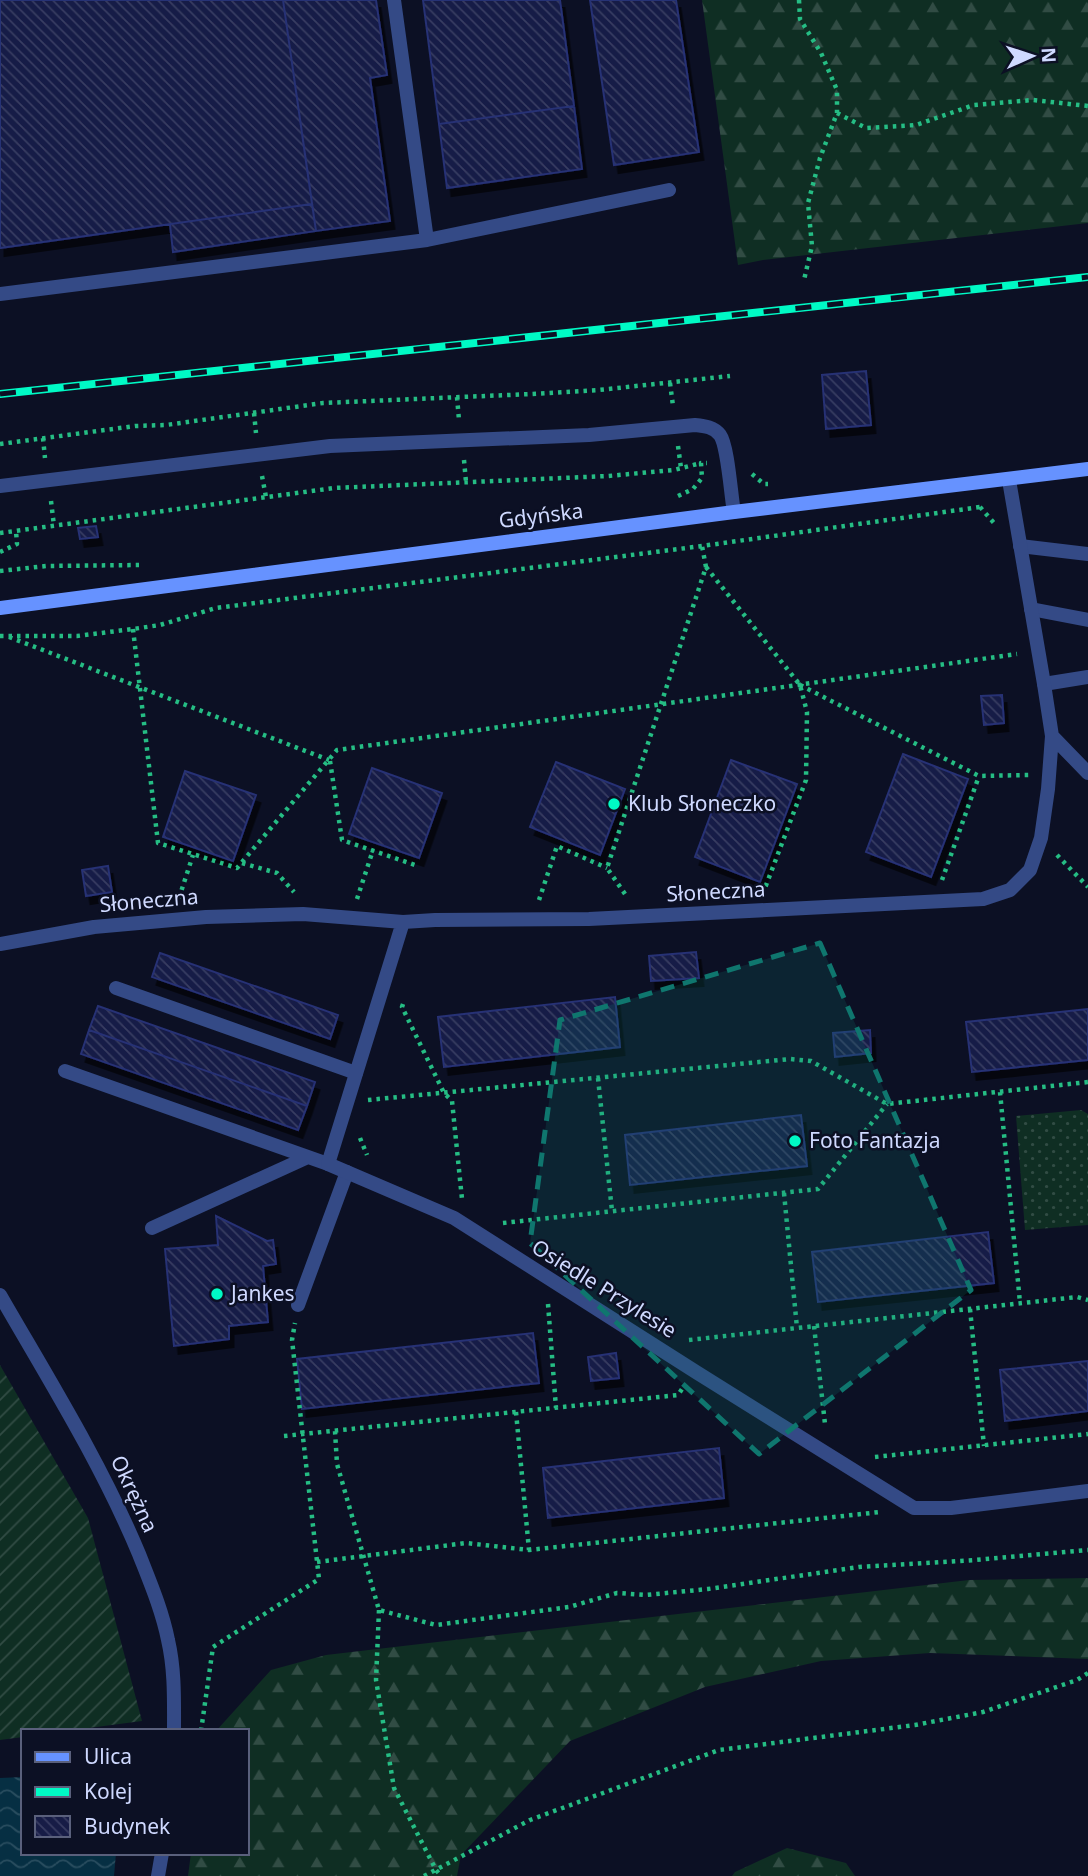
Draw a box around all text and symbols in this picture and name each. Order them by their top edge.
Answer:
north arrow [997,21,1067,91]
text: N [1036,47,1062,64]
street label: Gdyńska [497,496,585,534]
place label: Klub Słoneczko [628,789,776,817]
marker: Klub Słoneczko [606,796,622,812]
street label: Słoneczna [666,874,766,908]
street label: Słoneczna [98,882,200,918]
place label: Foto Fantazja [809,1126,940,1154]
marker: Foto Fantazja [787,1133,803,1149]
street label: Osiedle Przylesie [527,1232,682,1344]
place label: Jankes [229,1279,295,1307]
marker: Jankes [209,1286,225,1302]
street label: Okrężna [105,1450,165,1537]
legend [21,1729,248,1855]
text: Ulica [84,1742,132,1770]
text: Kolej [84,1777,132,1805]
text: Budynek [84,1812,171,1840]

